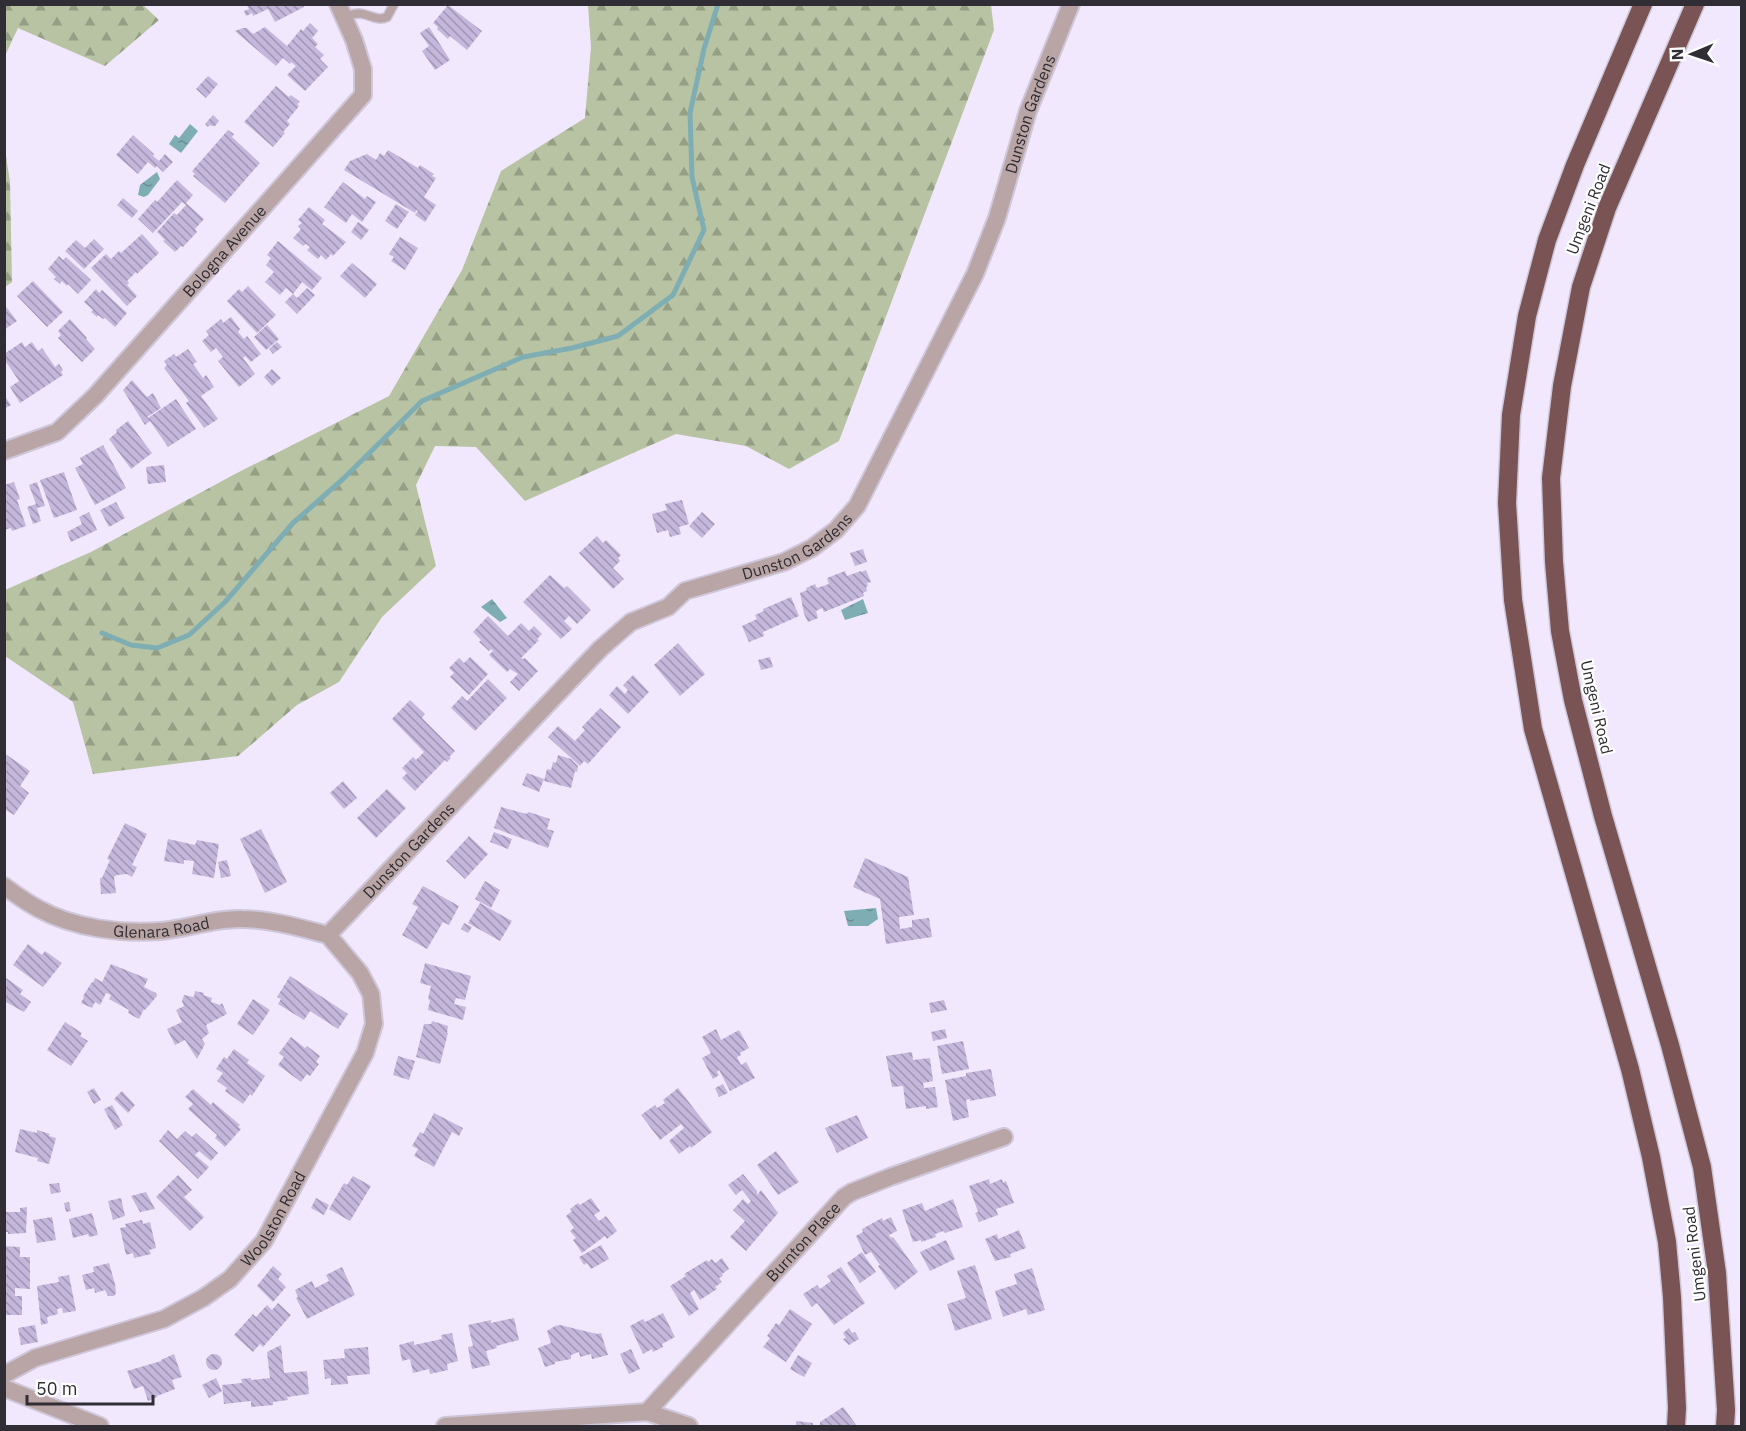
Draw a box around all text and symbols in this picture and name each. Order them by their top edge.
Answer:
north arrow [1662,24,1722,84]
text: N [1667,48,1687,61]
street label: Dunston Gardens [1000,52,1060,176]
street label: Umgeni Road [1562,161,1614,257]
street label: Bologna Avenue [178,201,270,301]
street label: Dunston Gardens [739,509,856,584]
street label: Umgeni Road [1577,658,1617,756]
street label: Dunston Gardens [359,798,459,902]
street label: Glenara Road [112,912,211,942]
street label: Woolston Road [236,1168,310,1270]
street label: Burnton Place [761,1197,845,1286]
street label: Umgeni Road [1678,1205,1710,1303]
scale bar [27,1368,153,1406]
text: 50 m [36,1377,78,1400]

